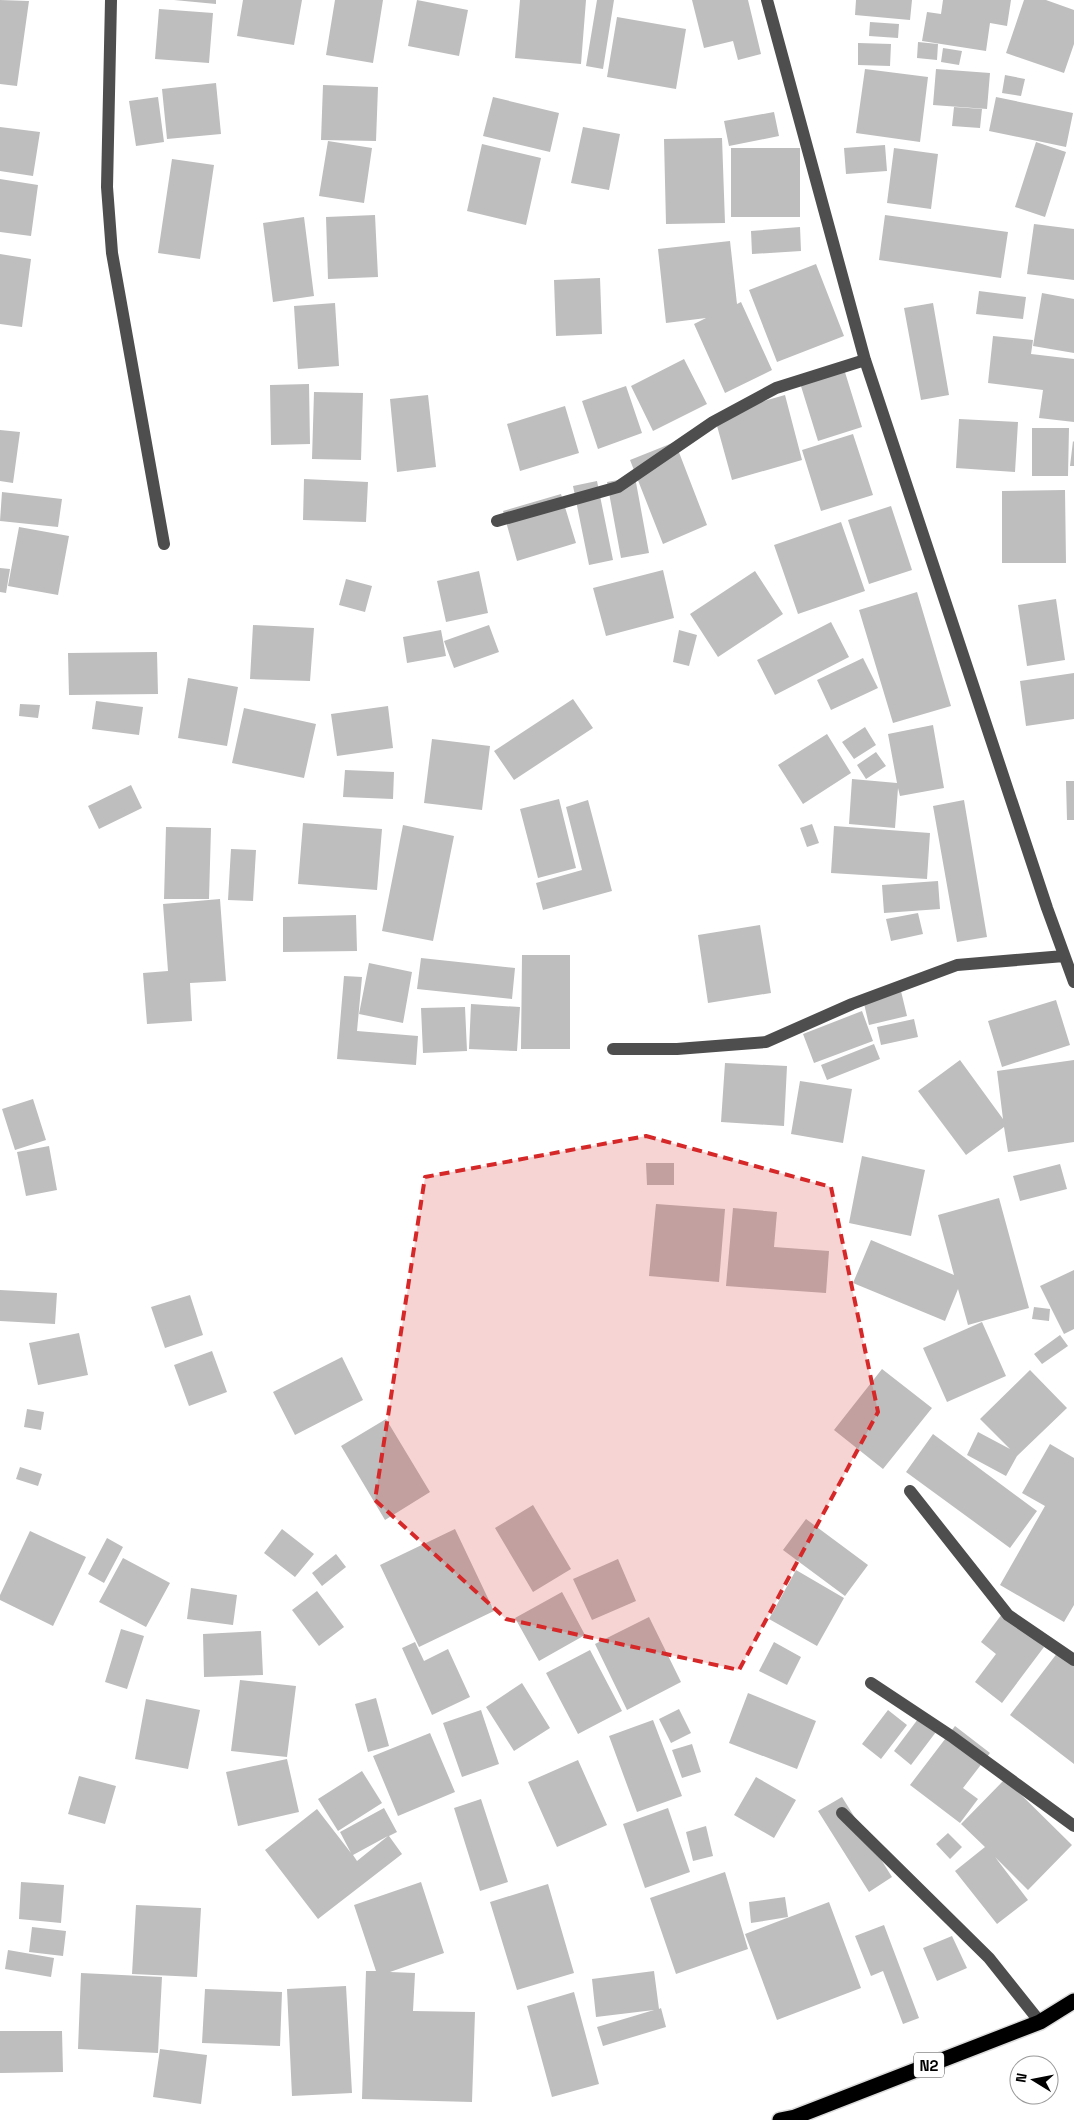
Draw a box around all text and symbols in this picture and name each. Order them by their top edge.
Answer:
road number: N2 [914,2052,944,2078]
north arrow [1009,2055,1059,2105]
text: N [1012,2072,1031,2084]

